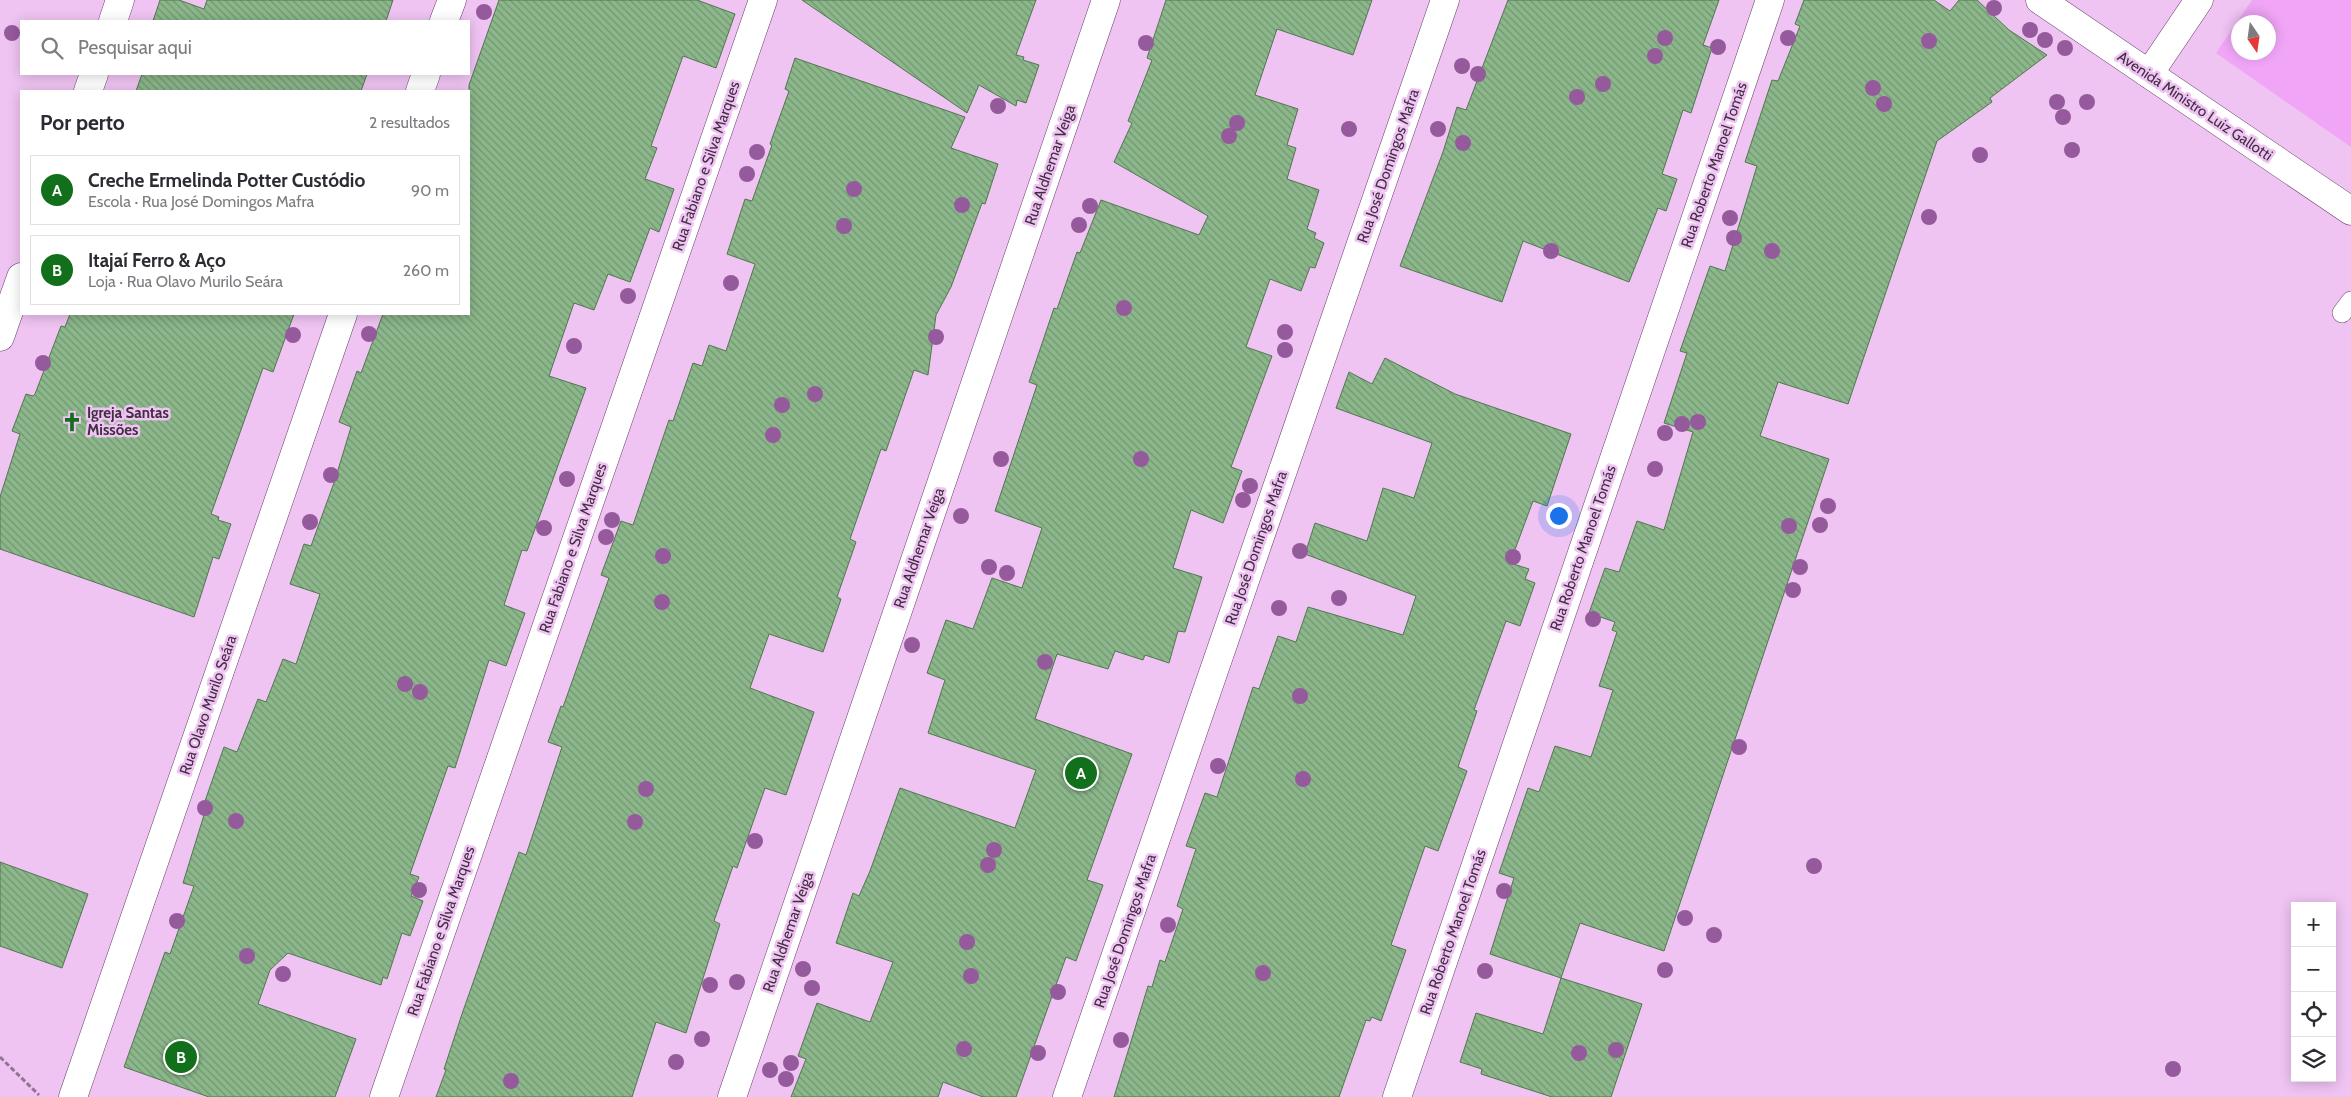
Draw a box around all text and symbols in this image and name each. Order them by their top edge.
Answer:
north arrow [2231,15,2276,60]
search box [20,20,470,75]
icon: search [38,34,66,62]
text: Pesquisar aqui [78,36,192,59]
street label: Avenida Ministro Luiz Gallotti [2114,47,2276,165]
street label: Rua Fabiano e Silva Marques [668,79,744,253]
street label: Rua Roberto Manoel Tomás [1677,80,1751,250]
street label: Rua José Domingos Mafra [1353,86,1423,245]
street label: Rua Aldhemar Veiga [1021,102,1079,228]
text: Por perto [40,110,125,135]
text: 2 resultados [369,113,450,132]
text: Creche Ermelinda Potter Custódio [88,169,365,192]
text: A [52,181,62,200]
text: 90 m [411,181,449,200]
text: Escola · Rua José Domingos Mafra [88,192,314,211]
text: Itajaí Ferro & Aço [88,249,226,272]
text: B [52,261,62,280]
text: 260 m [403,261,449,280]
text: Loja · Rua Olavo Murilo Seára [88,272,283,291]
place label: Igreja Santas Missões [87,404,169,439]
church icon: Igreja Santas Missões [61,411,83,433]
street label: Rua Fabiano e Silva Marques [535,461,611,635]
street label: Rua Roberto Manoel Tomás [1546,463,1620,633]
street label: Rua José Domingos Mafra [1221,468,1291,627]
street label: Rua Aldhemar Veiga [890,485,948,611]
your location [1546,503,1572,529]
street label: Rua Olavo Murilo Seára [176,632,241,777]
pin: A [1065,754,1097,792]
street label: Rua Fabiano e Silva Marques [403,844,479,1018]
street label: Rua Roberto Manoel Tomás [1416,847,1490,1017]
street label: Rua José Domingos Mafra [1090,851,1160,1010]
street label: Rua Aldhemar Veiga [759,869,817,995]
map controls [2291,902,2336,1082]
button: + [2291,902,2336,947]
button: − [2291,947,2336,992]
button: locate [2291,992,2336,1037]
button: layers [2291,1037,2336,1082]
pin: B [165,1038,197,1076]

